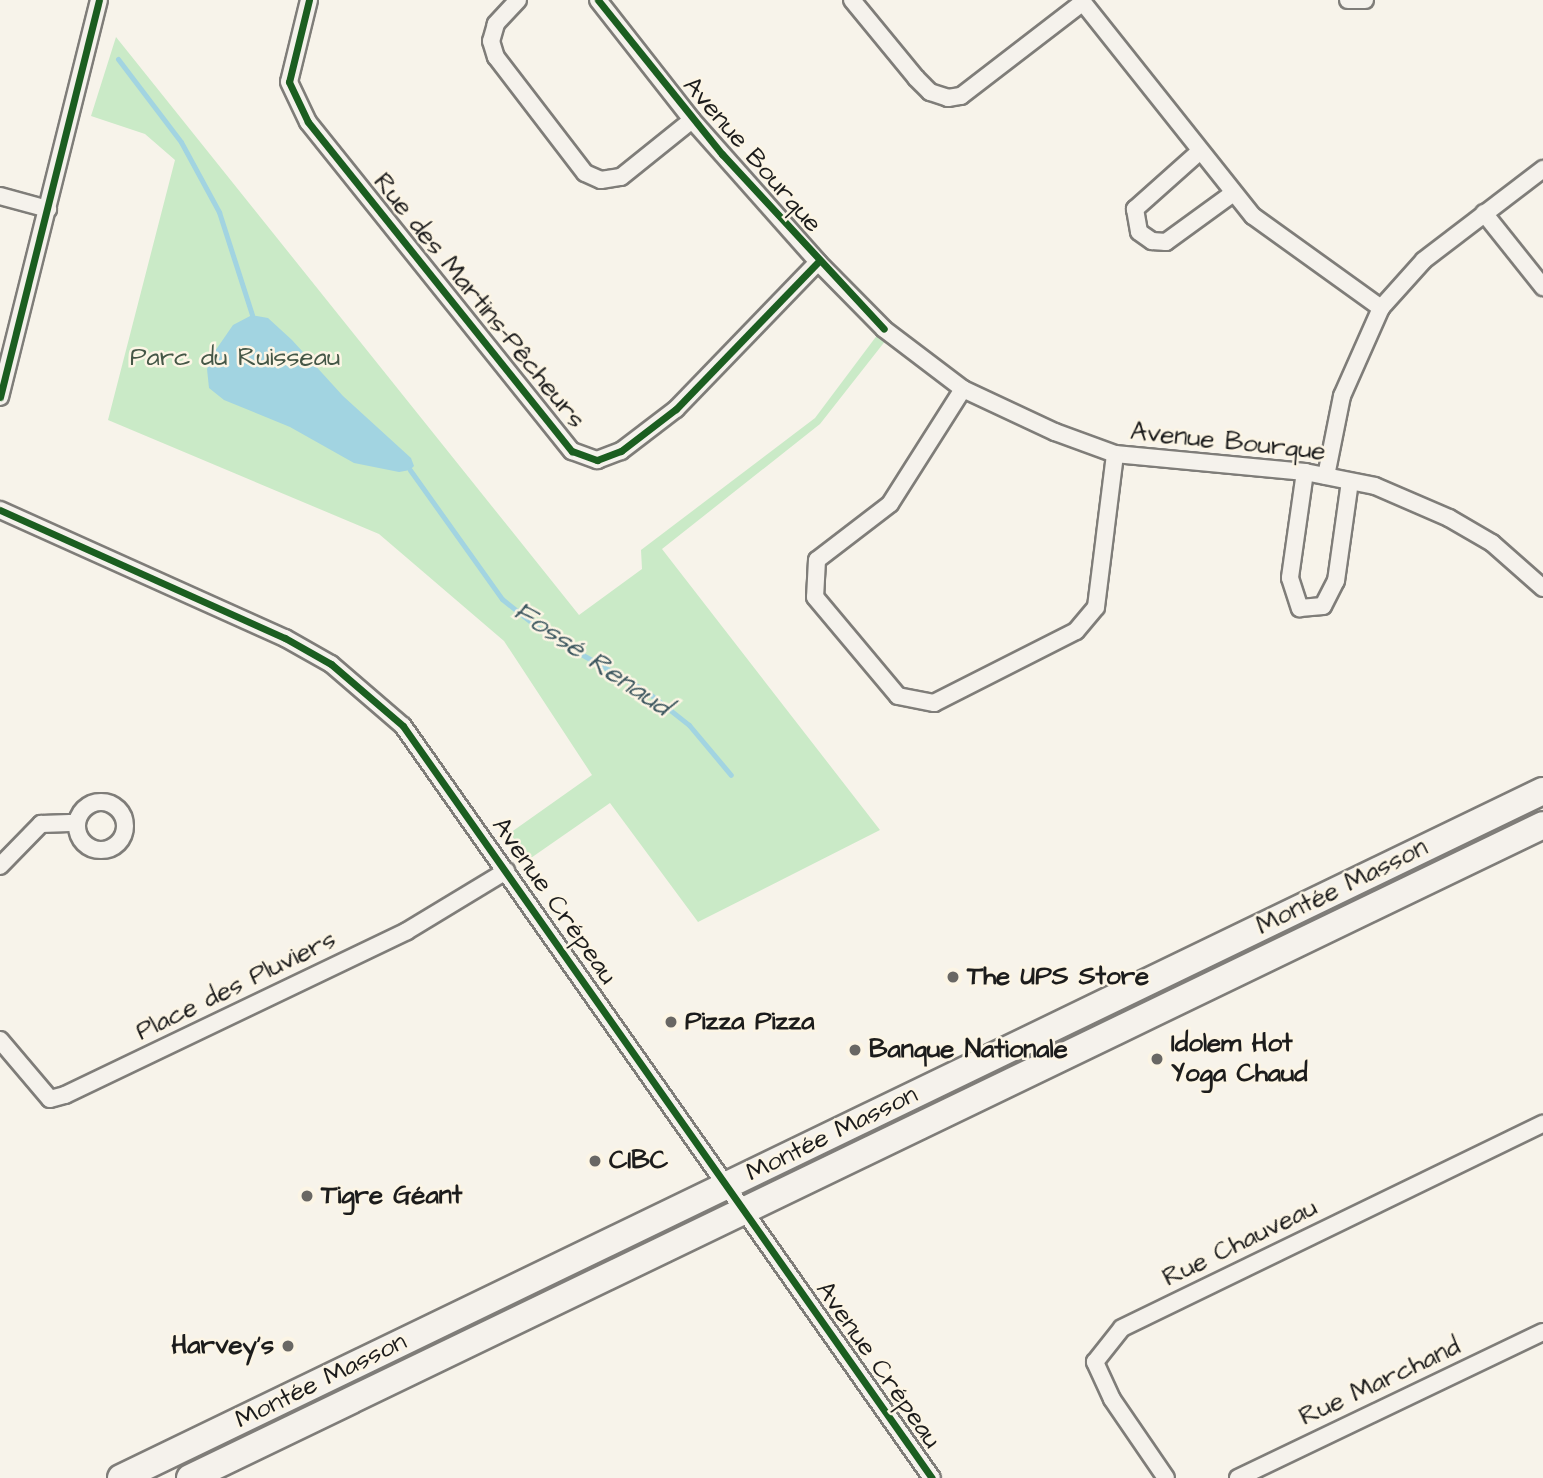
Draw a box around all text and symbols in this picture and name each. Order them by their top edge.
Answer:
street label: Avenue Bourque [676,71,828,239]
street label: Rue des Martins-Pêcheurs [366,167,592,435]
park label: Parc du Ruisseau [130,342,340,374]
street label: Avenue Bourque [1129,416,1327,468]
water label: Fossé Renaud [507,594,677,724]
street label: Avenue Crépeau [485,811,623,991]
street label: Montée Masson [1251,832,1433,942]
street label: Place des Pluviers [131,924,341,1048]
place label: The UPS Store [967,961,1149,993]
marker: The UPS Store [945,969,961,985]
place label: Pizza Pizza [685,1006,814,1038]
marker: Pizza Pizza [663,1014,679,1030]
place label: Idolem Hot Yoga Chaud [1171,1028,1308,1090]
place label: Banque Nationale [869,1034,1068,1066]
marker: Banque Nationale [847,1042,863,1058]
marker: Idolem Hot Yoga Chaud [1149,1051,1165,1067]
street label: Montée Masson [741,1079,923,1189]
place label: CIBC [609,1145,668,1177]
marker: CIBC [587,1153,603,1169]
place label: Tigre Géant [321,1180,462,1212]
marker: Tigre Géant [299,1188,315,1204]
street label: Rue Chauveau [1158,1192,1322,1294]
street label: Avenue Crépeau [809,1275,947,1455]
street label: Montée Masson [230,1326,412,1436]
place label: Harvey's [172,1330,274,1362]
street label: Rue Marchand [1294,1331,1466,1433]
marker: Harvey's [280,1338,296,1354]

